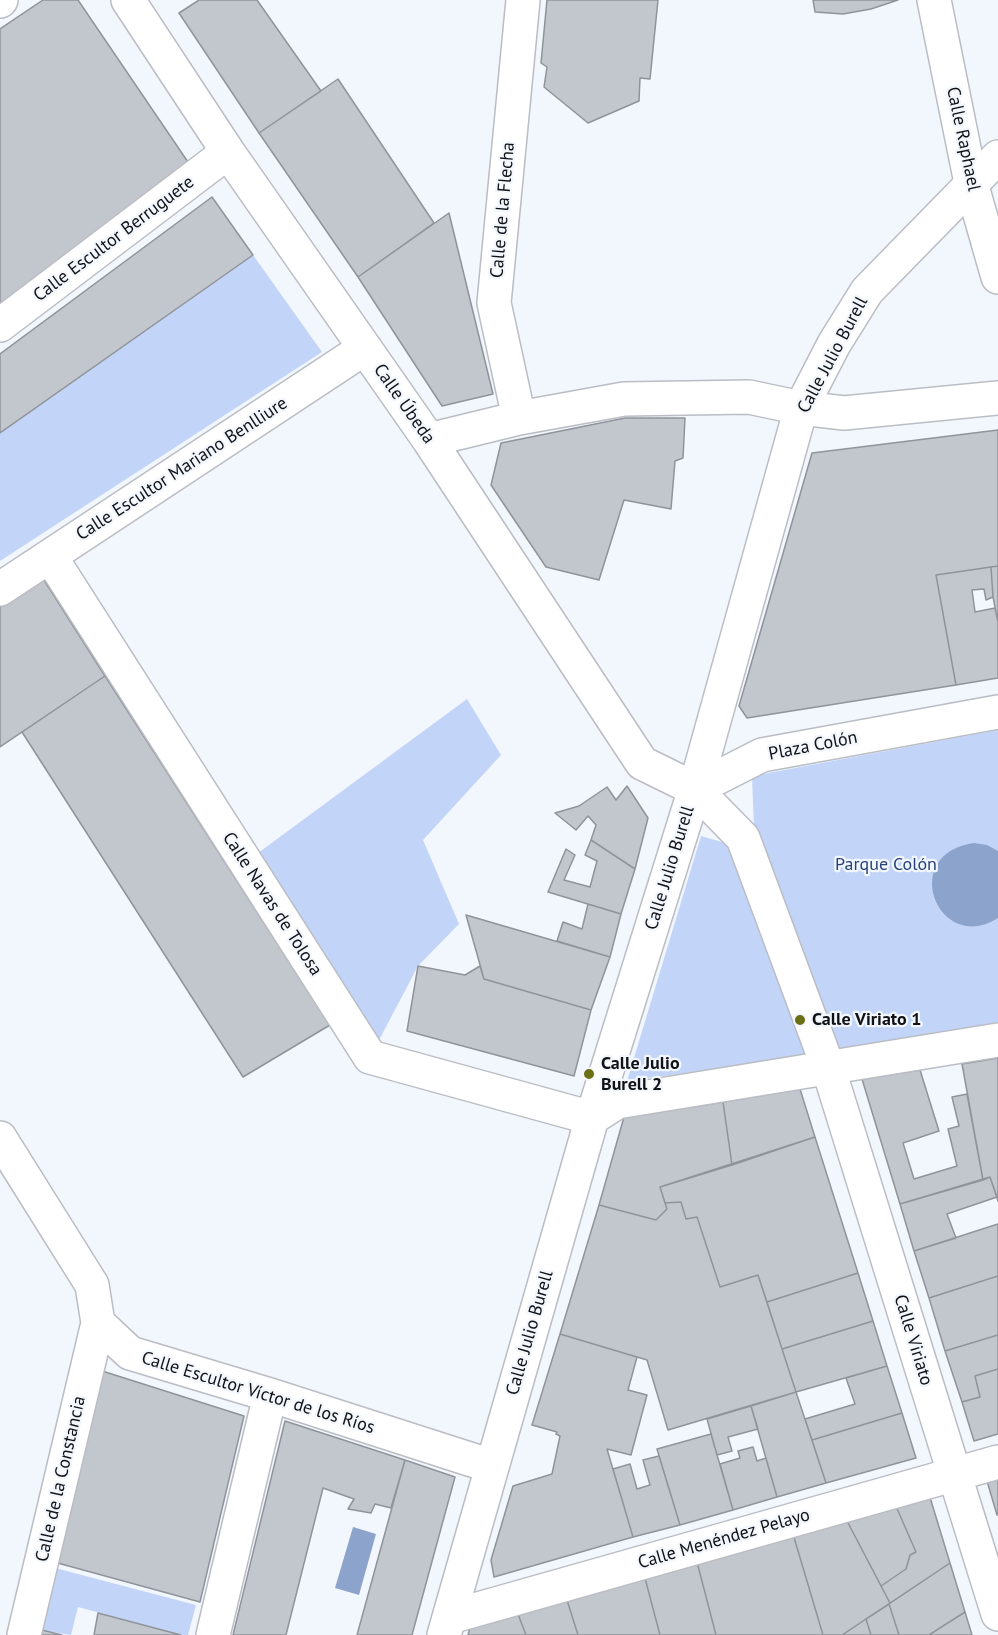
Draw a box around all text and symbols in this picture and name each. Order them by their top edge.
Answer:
street label: Calle Raphael [941,85,985,193]
street label: Calle de la Flecha [486,141,520,279]
street label: Calle Escultor Berruguete [30,172,198,306]
street label: Calle Julio Burell [793,293,873,417]
street label: Calle Úbeda [369,360,439,448]
street label: Calle Escultor Mariano Benlliure [72,393,292,545]
street label: Plaza Colón [767,727,859,765]
street label: Calle Julio Burell [641,803,699,933]
street label: Calle Navas de Tolosa [218,828,326,980]
park label: Parque Colón [835,854,937,876]
place label: Calle Viriato 1 [812,1009,921,1031]
marker: Calle Viriato 1 [793,1013,807,1027]
place label: Calle Julio Burell 2 [601,1053,680,1096]
marker: Calle Julio Burell 2 [582,1067,596,1081]
street label: Calle Julio Burell [502,1268,558,1398]
street label: Calle Viriato [889,1292,937,1388]
street label: Calle Escultor Víctor de los Ríos [139,1347,377,1439]
street label: Calle de la Constancia [31,1394,91,1564]
street label: Calle Menéndez Pelayo [636,1504,812,1574]

